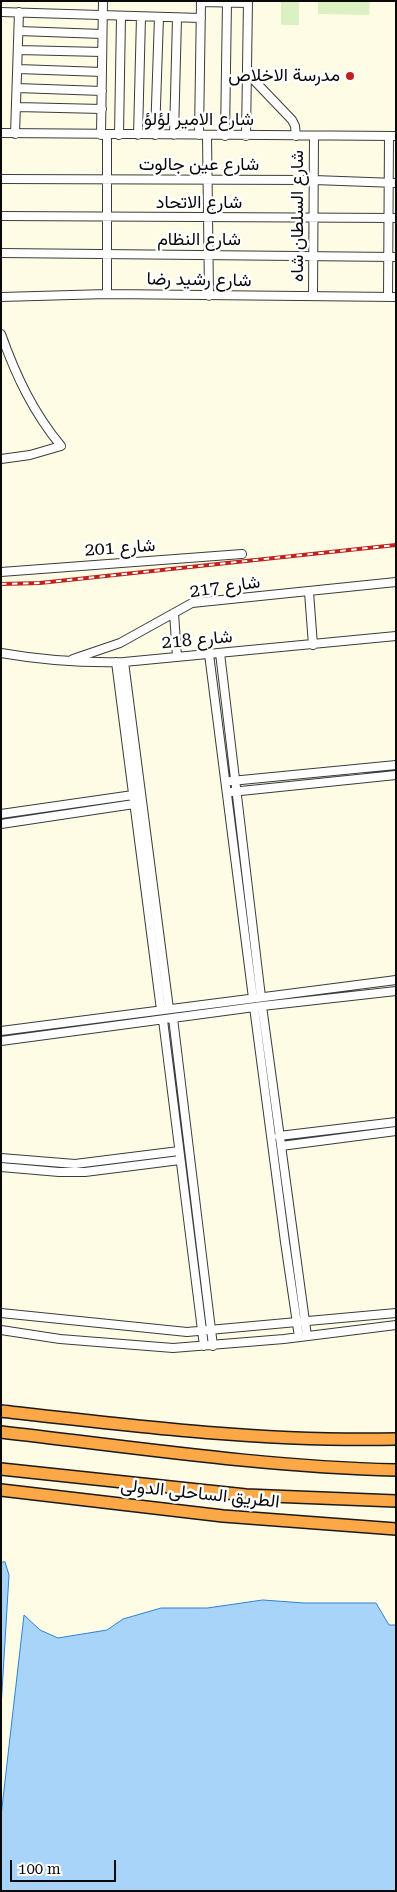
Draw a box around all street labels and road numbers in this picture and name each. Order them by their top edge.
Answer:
street label: شارع الامير لؤلؤ [144,109,254,131]
street label: شارع السلطان شاه [287,150,309,282]
street label: شارع عين جالوت [139,154,259,176]
street label: شارع الاتحاد [156,192,242,214]
street label: شارع النظام [157,229,241,251]
street label: شارع رشيد رضا [146,268,252,292]
street label: شارع 201 [84,535,156,561]
street label: شارع 217 [188,571,262,603]
street label: شارع 218 [161,626,233,654]
street label: الطريق الساحلى الدولى [120,1475,280,1513]

